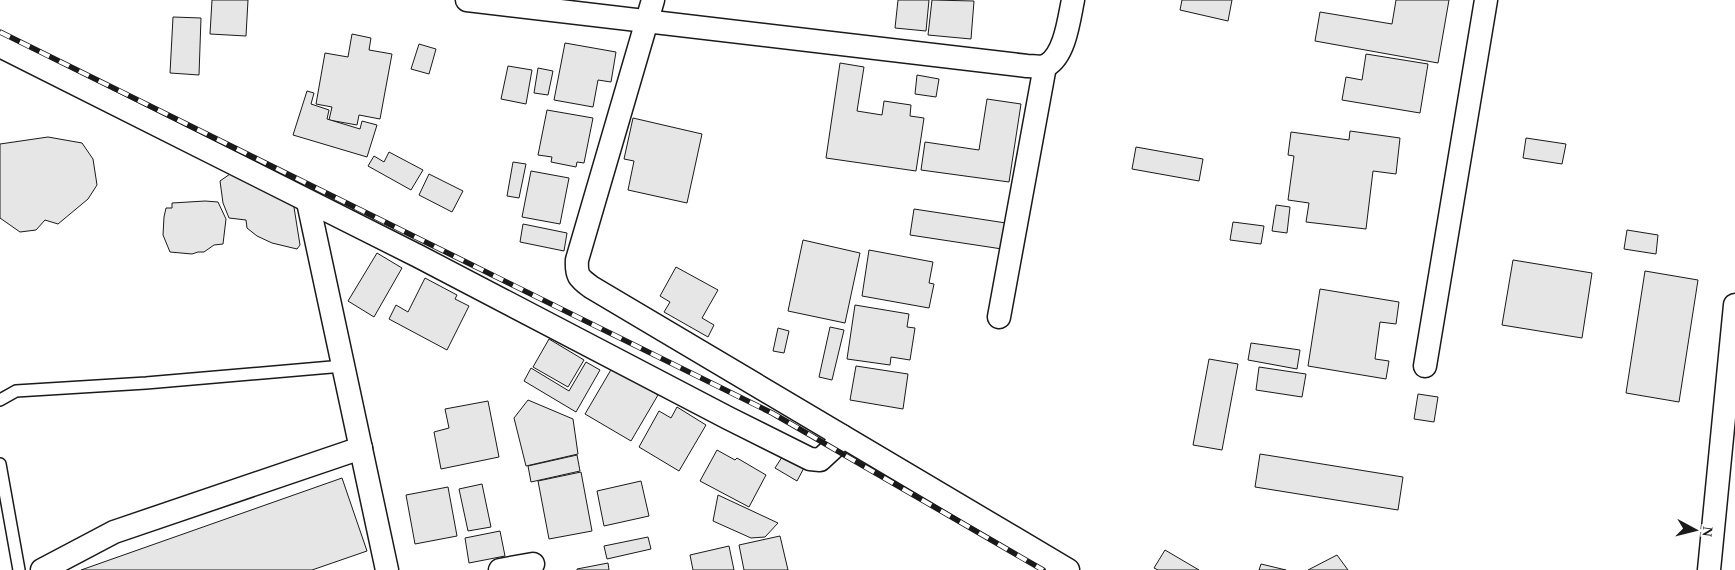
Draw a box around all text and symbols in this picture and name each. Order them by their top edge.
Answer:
north arrow [1670,505,1720,555]
text: N [1699,526,1715,537]

